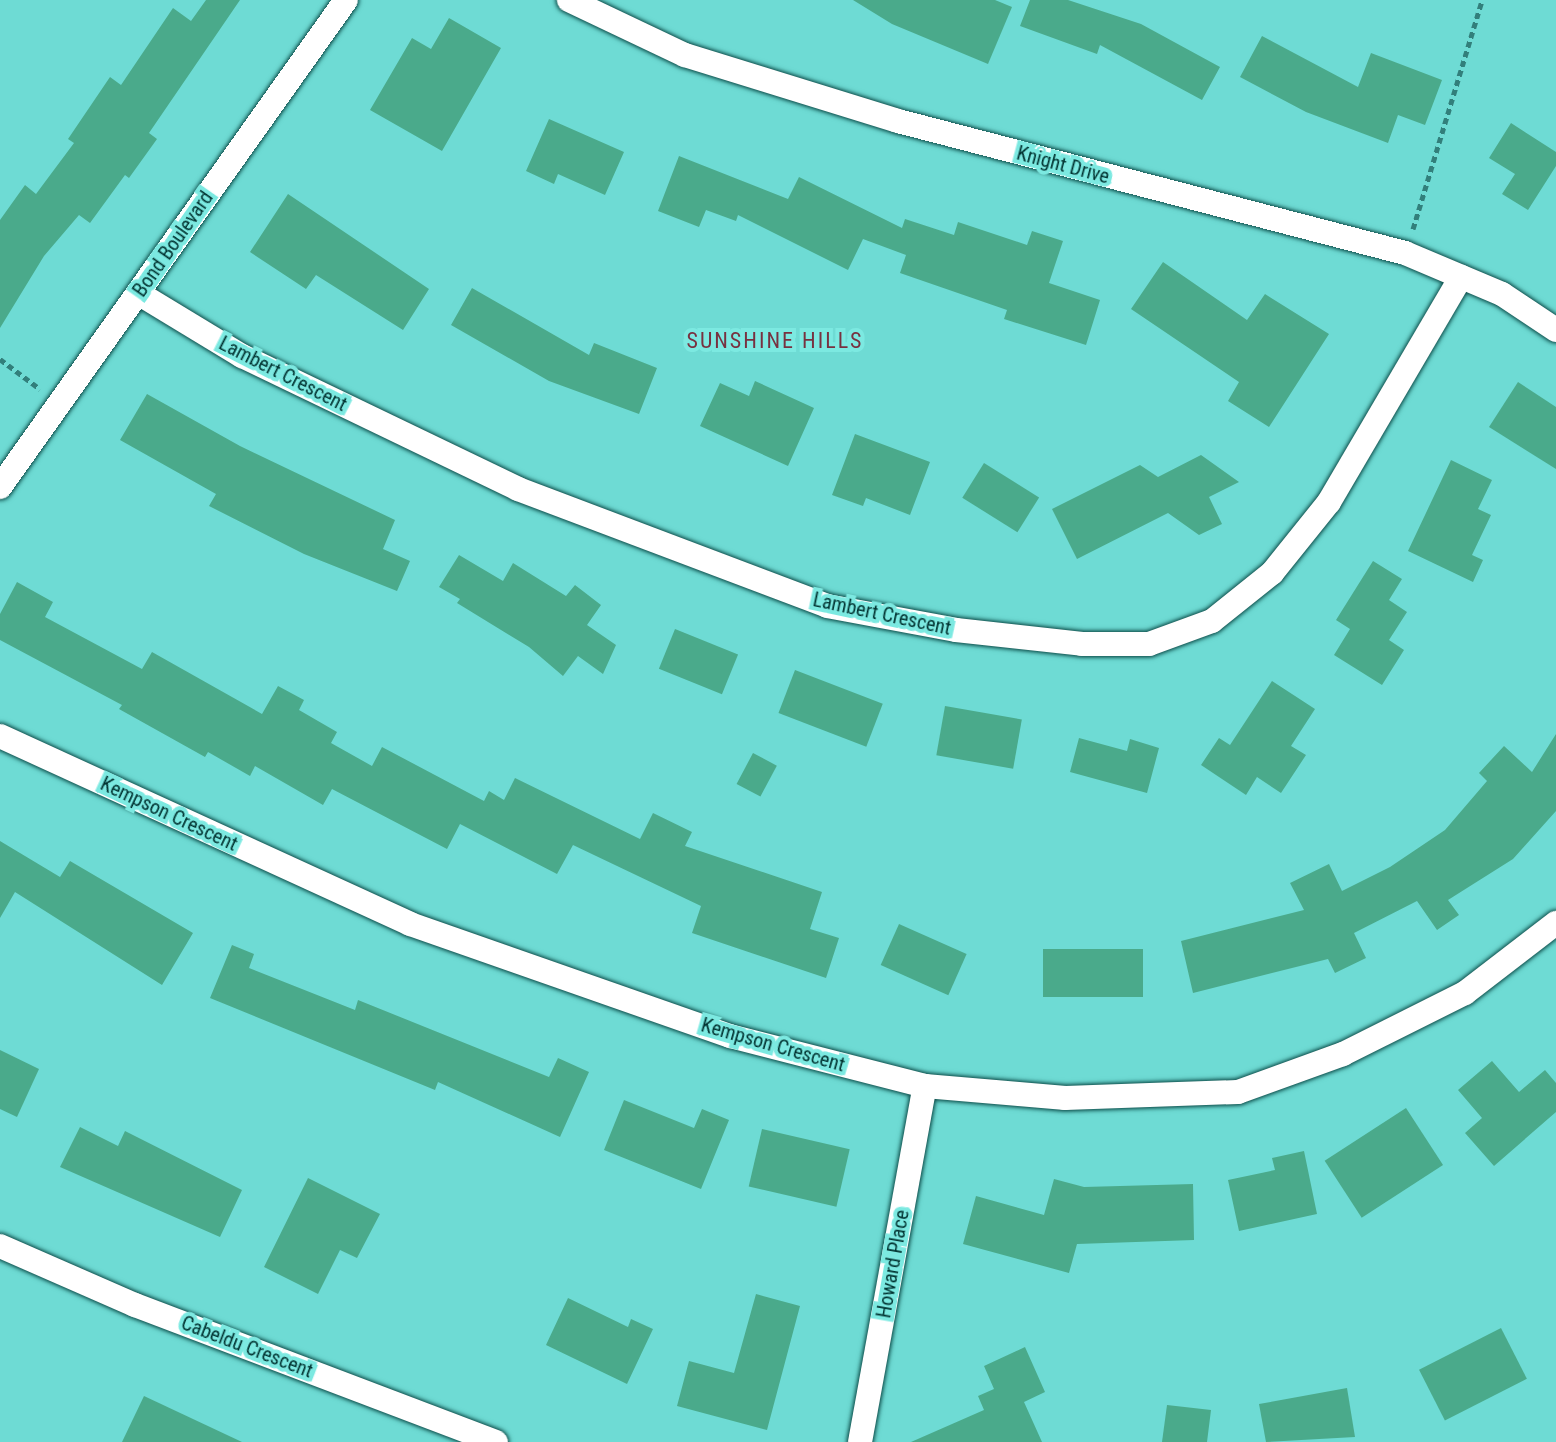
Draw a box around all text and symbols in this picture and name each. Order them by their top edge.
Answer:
street label: Knight Drive [1014,141,1112,189]
street label: Bond Boulevard [128,187,218,301]
district label: SUNSHINE HILLS [686,328,864,354]
street label: Lambert Crescent [215,331,351,417]
street label: Lambert Crescent [811,588,953,640]
street label: Kempson Crescent [97,772,241,856]
street label: Kempson Crescent [698,1013,848,1077]
street label: Howard Place [872,1208,914,1320]
street label: Cabeldu Crescent [178,1311,316,1383]

